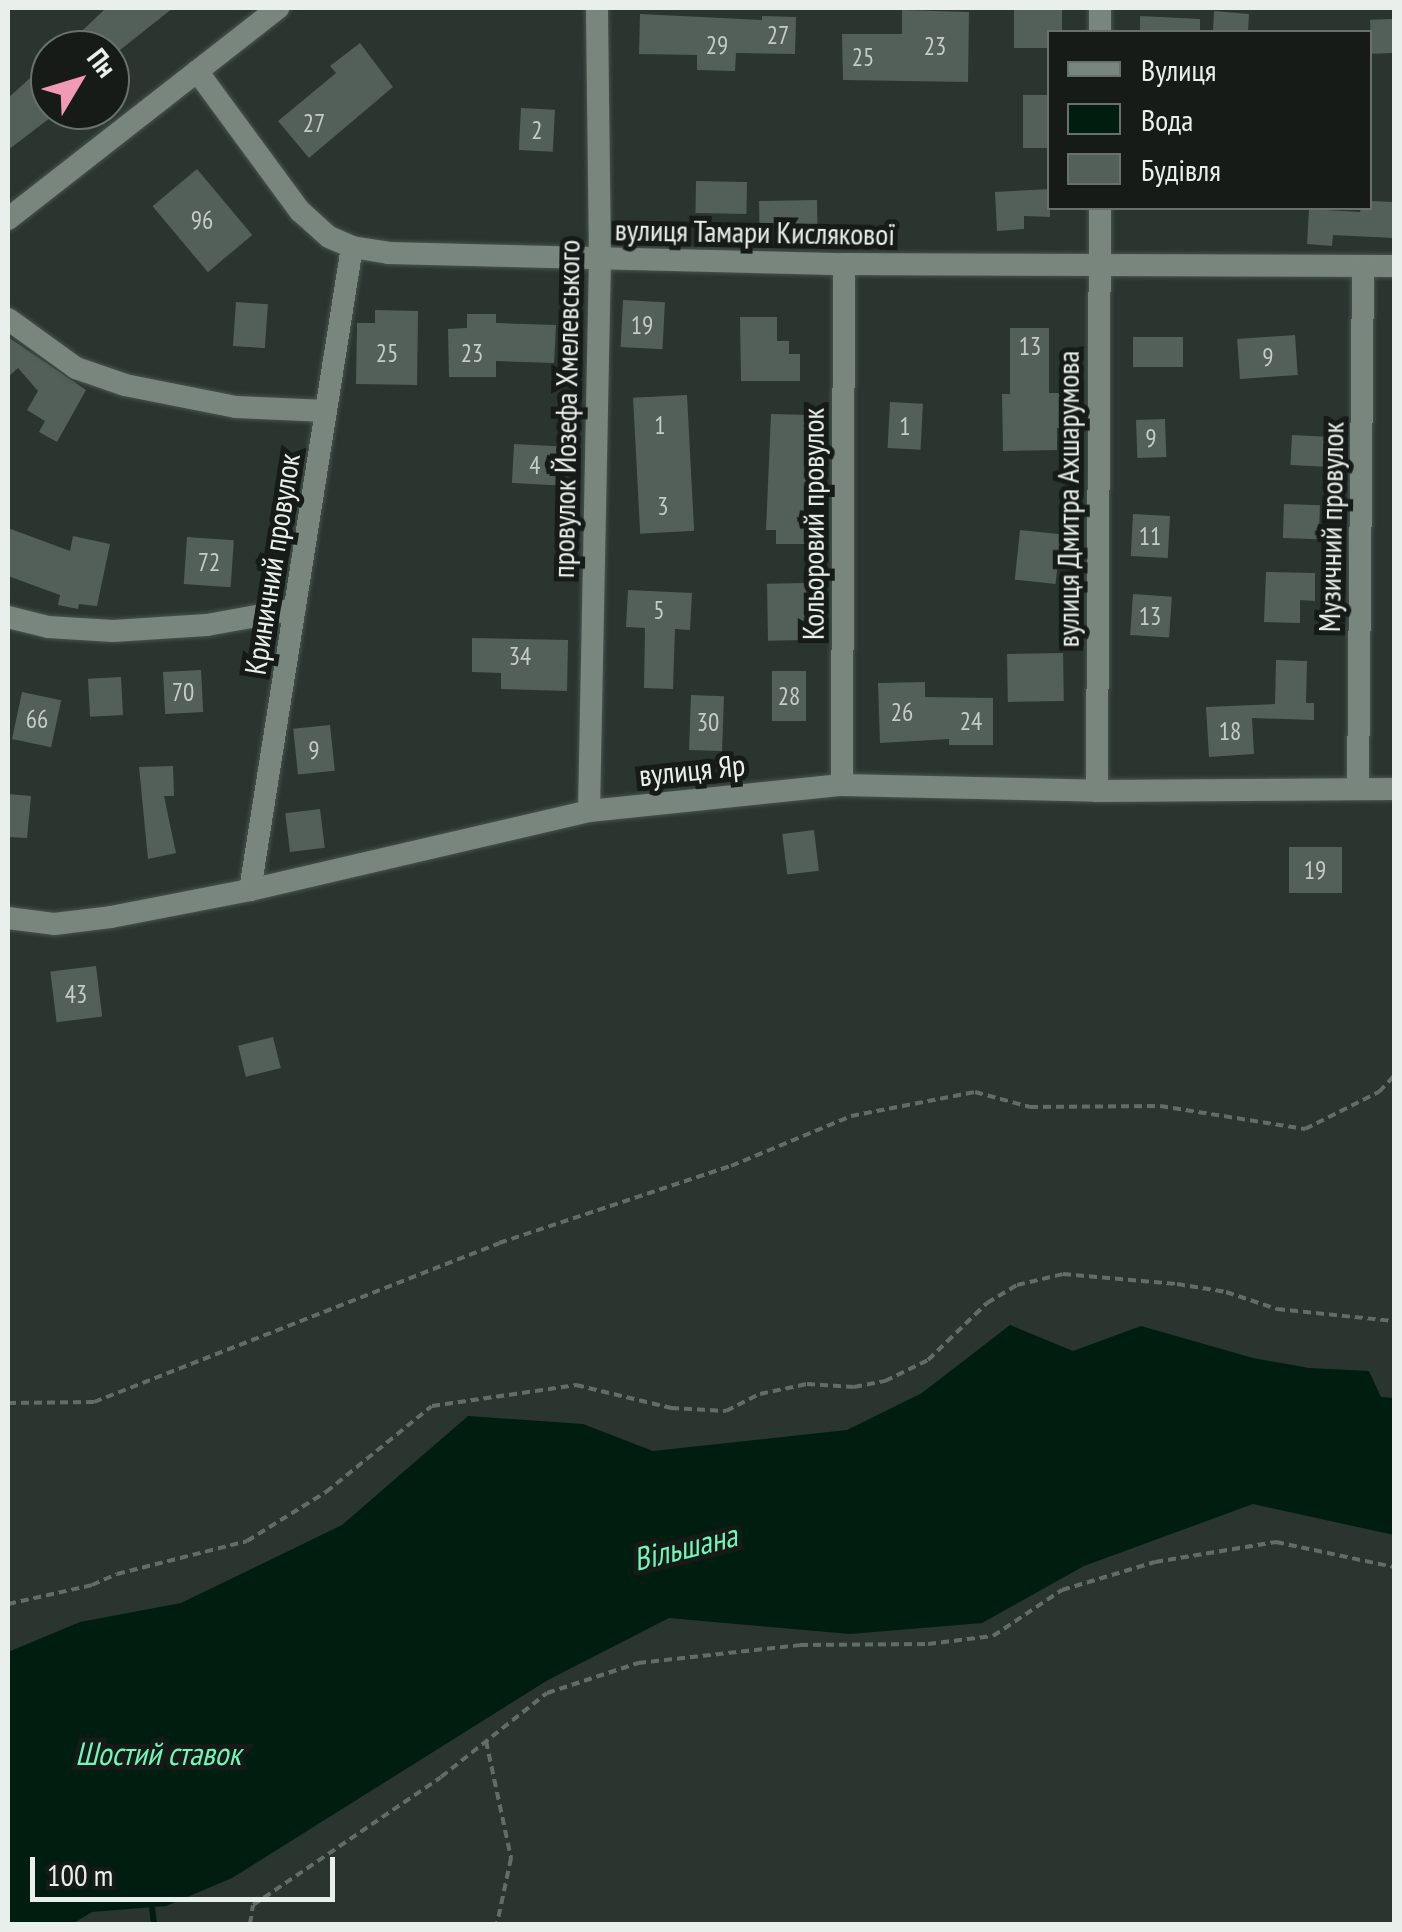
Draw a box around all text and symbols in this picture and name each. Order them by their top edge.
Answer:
house number: 27 [767,20,789,50]
north arrow [30,30,130,130]
house number: 29 [706,30,728,60]
legend [1047,30,1372,210]
house number: 23 [924,31,946,61]
text: Пн [80,40,125,85]
house number: 25 [852,42,874,72]
text: Вулиця [1141,50,1216,89]
text: Вода [1141,100,1193,139]
house number: 27 [303,108,325,138]
house number: 2 [531,115,543,145]
text: Будівля [1141,150,1221,189]
house number: 96 [191,205,213,235]
street label: вулиця Тамари Кислякової [614,212,896,252]
street label: провулок Йозефа Хмелевського [545,239,587,579]
house number: 19 [631,310,653,340]
house number: 13 [1019,331,1041,361]
house number: 25 [376,338,398,368]
house number: 23 [461,338,483,368]
house number: 9 [1262,342,1274,372]
street label: вулиця Дмитра Ахшарумова [1050,350,1086,648]
street label: Кольоровий провулок [795,408,831,640]
house number: 1 [654,410,666,440]
house number: 1 [899,411,911,441]
street label: Музичний провулок [1311,422,1351,632]
house number: 9 [1145,423,1157,453]
house number: 4 [529,450,541,480]
street label: Криничний провулок [237,451,307,677]
house number: 3 [657,491,669,521]
house number: 11 [1139,521,1161,551]
house number: 72 [198,547,220,577]
house number: 5 [653,595,665,625]
house number: 13 [1139,601,1161,631]
house number: 34 [509,641,531,671]
house number: 70 [172,677,194,707]
house number: 28 [778,681,800,711]
house number: 26 [891,697,913,727]
house number: 66 [26,704,48,734]
house number: 24 [960,706,982,736]
house number: 30 [697,707,719,737]
house number: 18 [1219,716,1241,746]
house number: 9 [308,735,320,765]
street label: вулиця Яр [637,747,747,793]
house number: 19 [1304,855,1326,885]
house number: 43 [65,979,87,1009]
water label: Вільшана [629,1516,741,1578]
water label: Шостий ставок [75,1734,241,1772]
scale bar [35,1837,340,1899]
text: 100 m [47,1855,113,1894]

